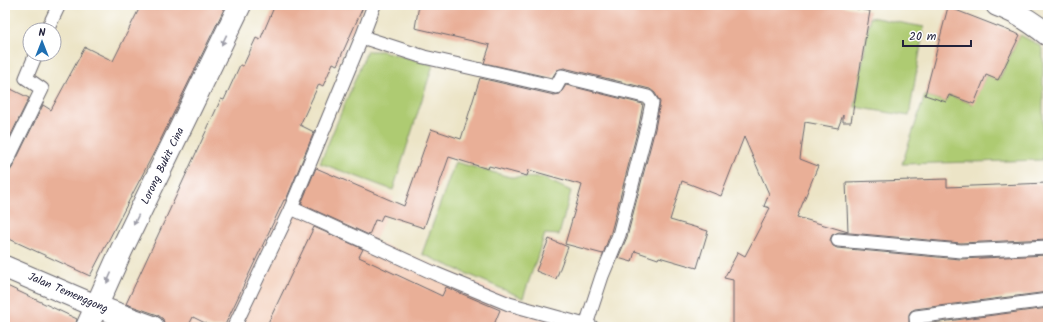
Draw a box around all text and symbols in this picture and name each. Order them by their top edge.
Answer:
north arrow [22,22,62,62]
scale bar [903,22,971,48]
text: N [39,24,46,42]
text: 20 m [909,27,937,46]
one-way arrow [220,34,227,46]
street label: Lorong Bukit Cina [136,124,190,208]
one-way arrow [133,214,139,226]
street label: Jalan Temenggong [25,268,111,318]
one-way arrow [105,273,111,285]

